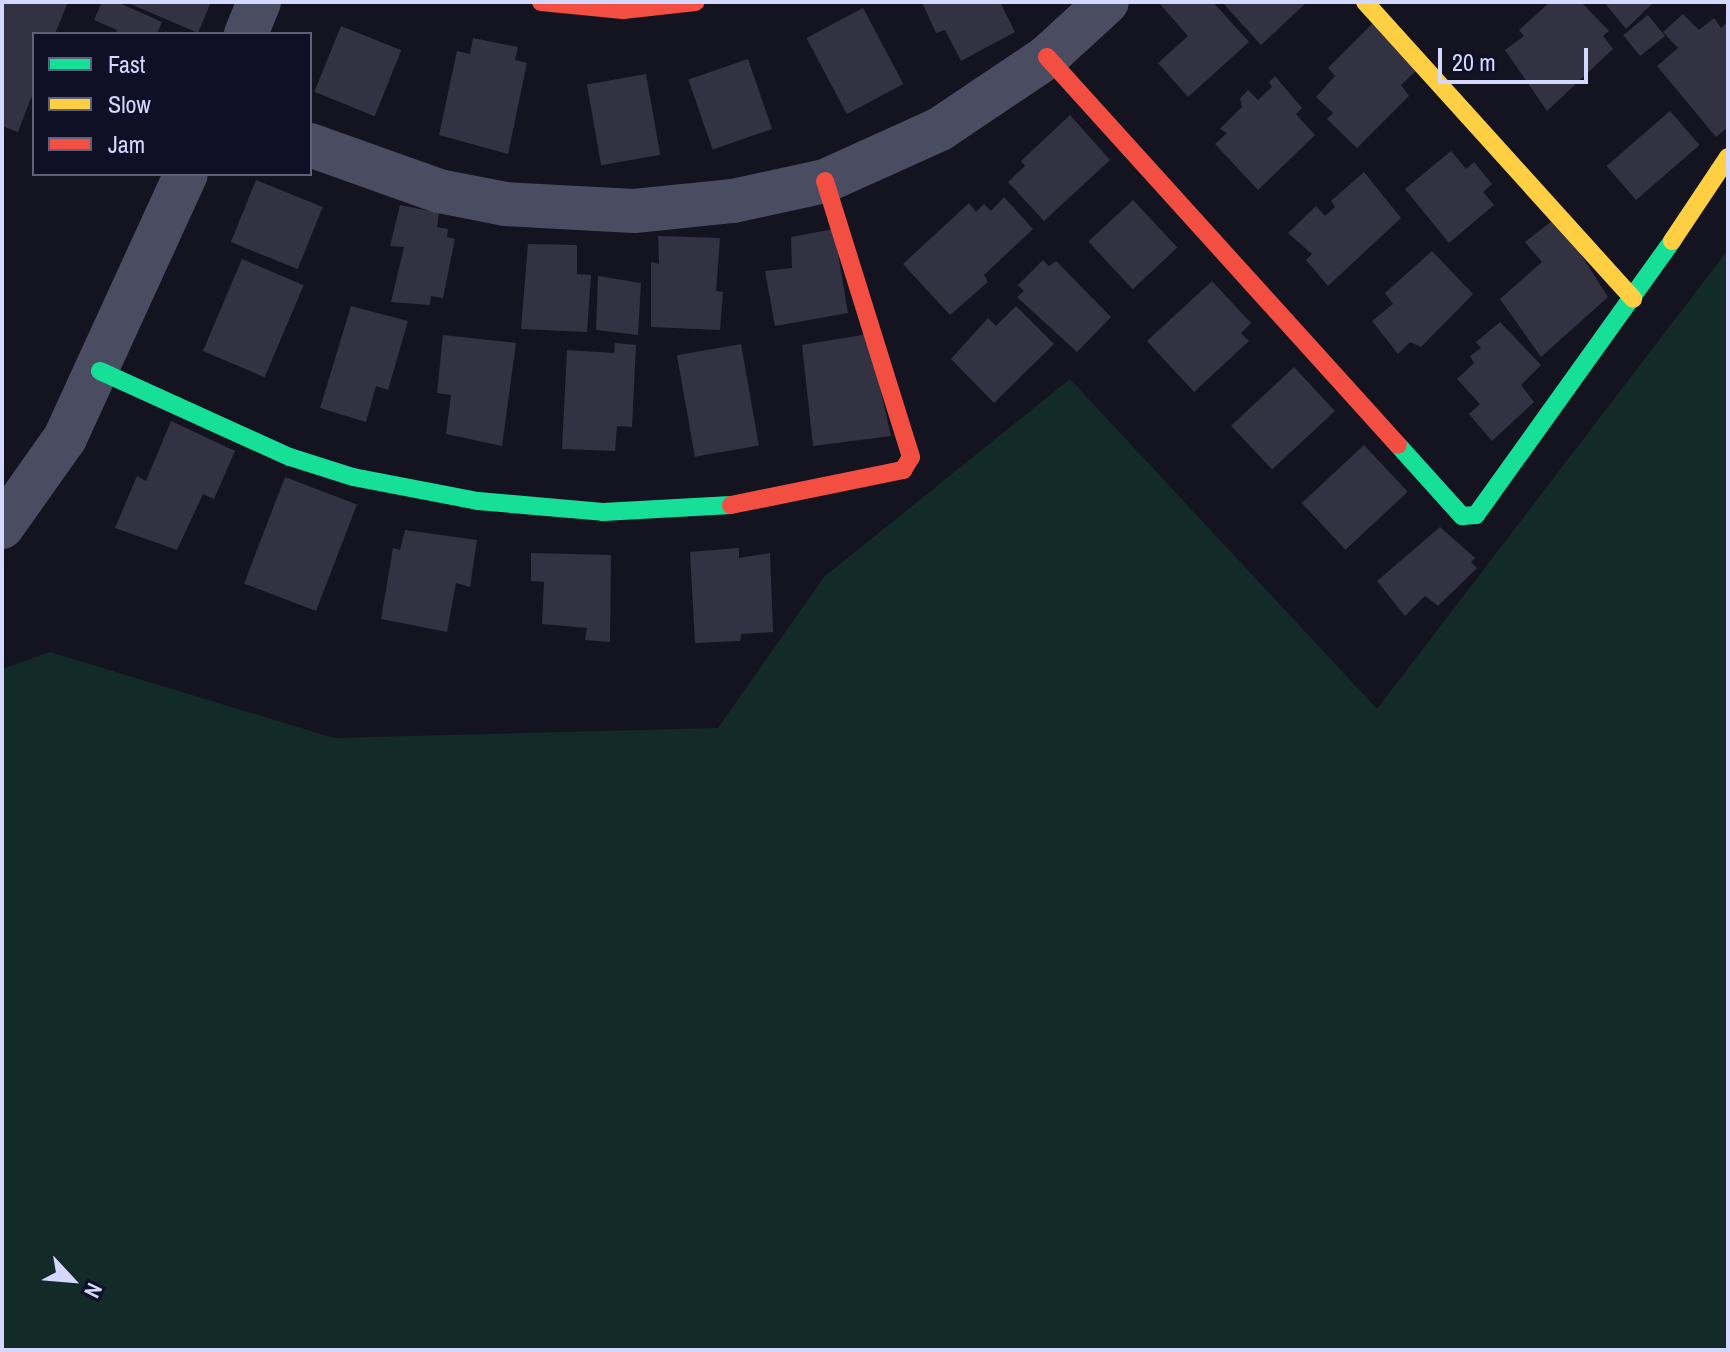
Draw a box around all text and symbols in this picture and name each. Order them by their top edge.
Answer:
legend [32,32,312,176]
scale bar [1442,32,1592,82]
text: 20 m [1452,46,1496,78]
text: Fast [108,48,145,80]
text: Slow [108,88,151,120]
text: Jam [108,128,145,160]
north arrow [32,1240,112,1320]
text: N [77,1278,110,1303]

